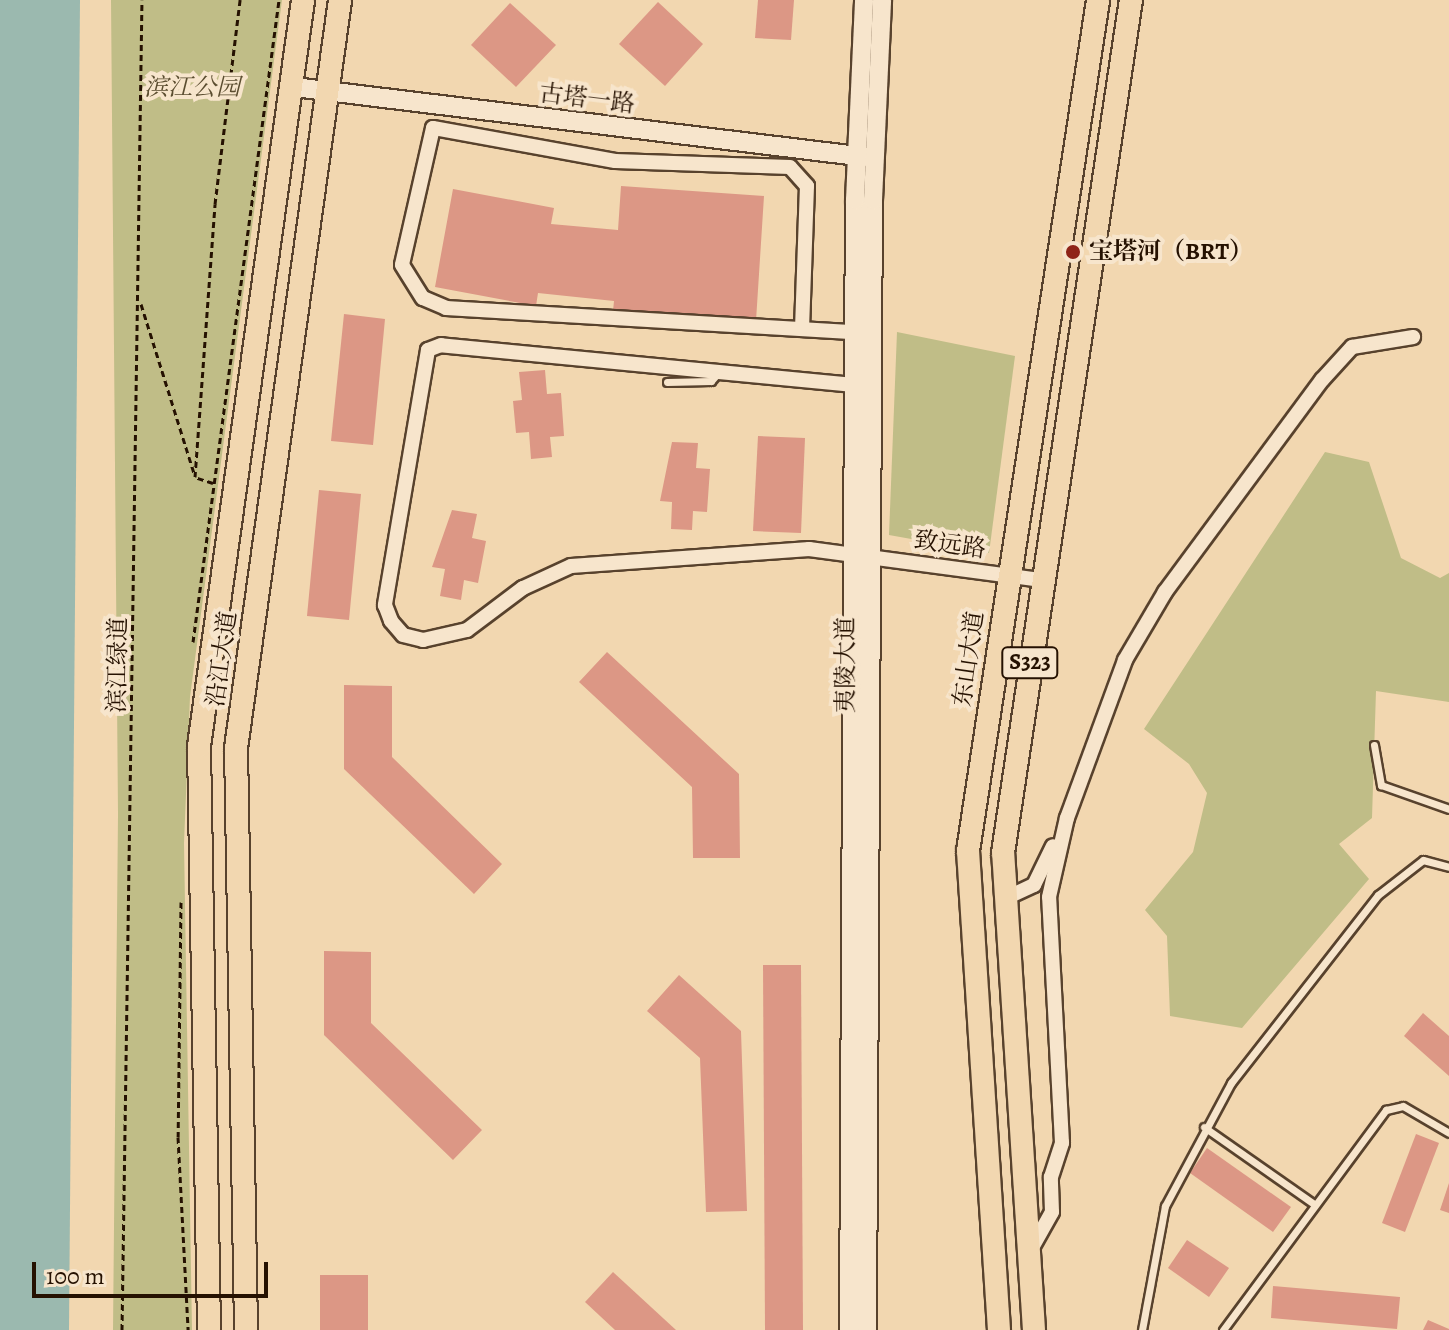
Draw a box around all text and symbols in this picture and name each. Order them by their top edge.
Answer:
park label: 滨江公园 [144,74,240,102]
street label: 古塔一路 [538,79,636,119]
place label: 宝塔河（BRT） [1089,238,1253,266]
marker: 宝塔河（BRT） [1064,243,1082,261]
street label: 致远路 [912,526,988,564]
street label: 沿江大道 [201,609,243,709]
street label: 东山大道 [948,609,990,709]
street label: 滨江绿道 [103,617,133,713]
street label: 夷陵大道 [832,617,860,713]
road number: S323 [1000,645,1060,681]
scale bar [36,1246,272,1296]
text: 100 m [46,1260,105,1292]

